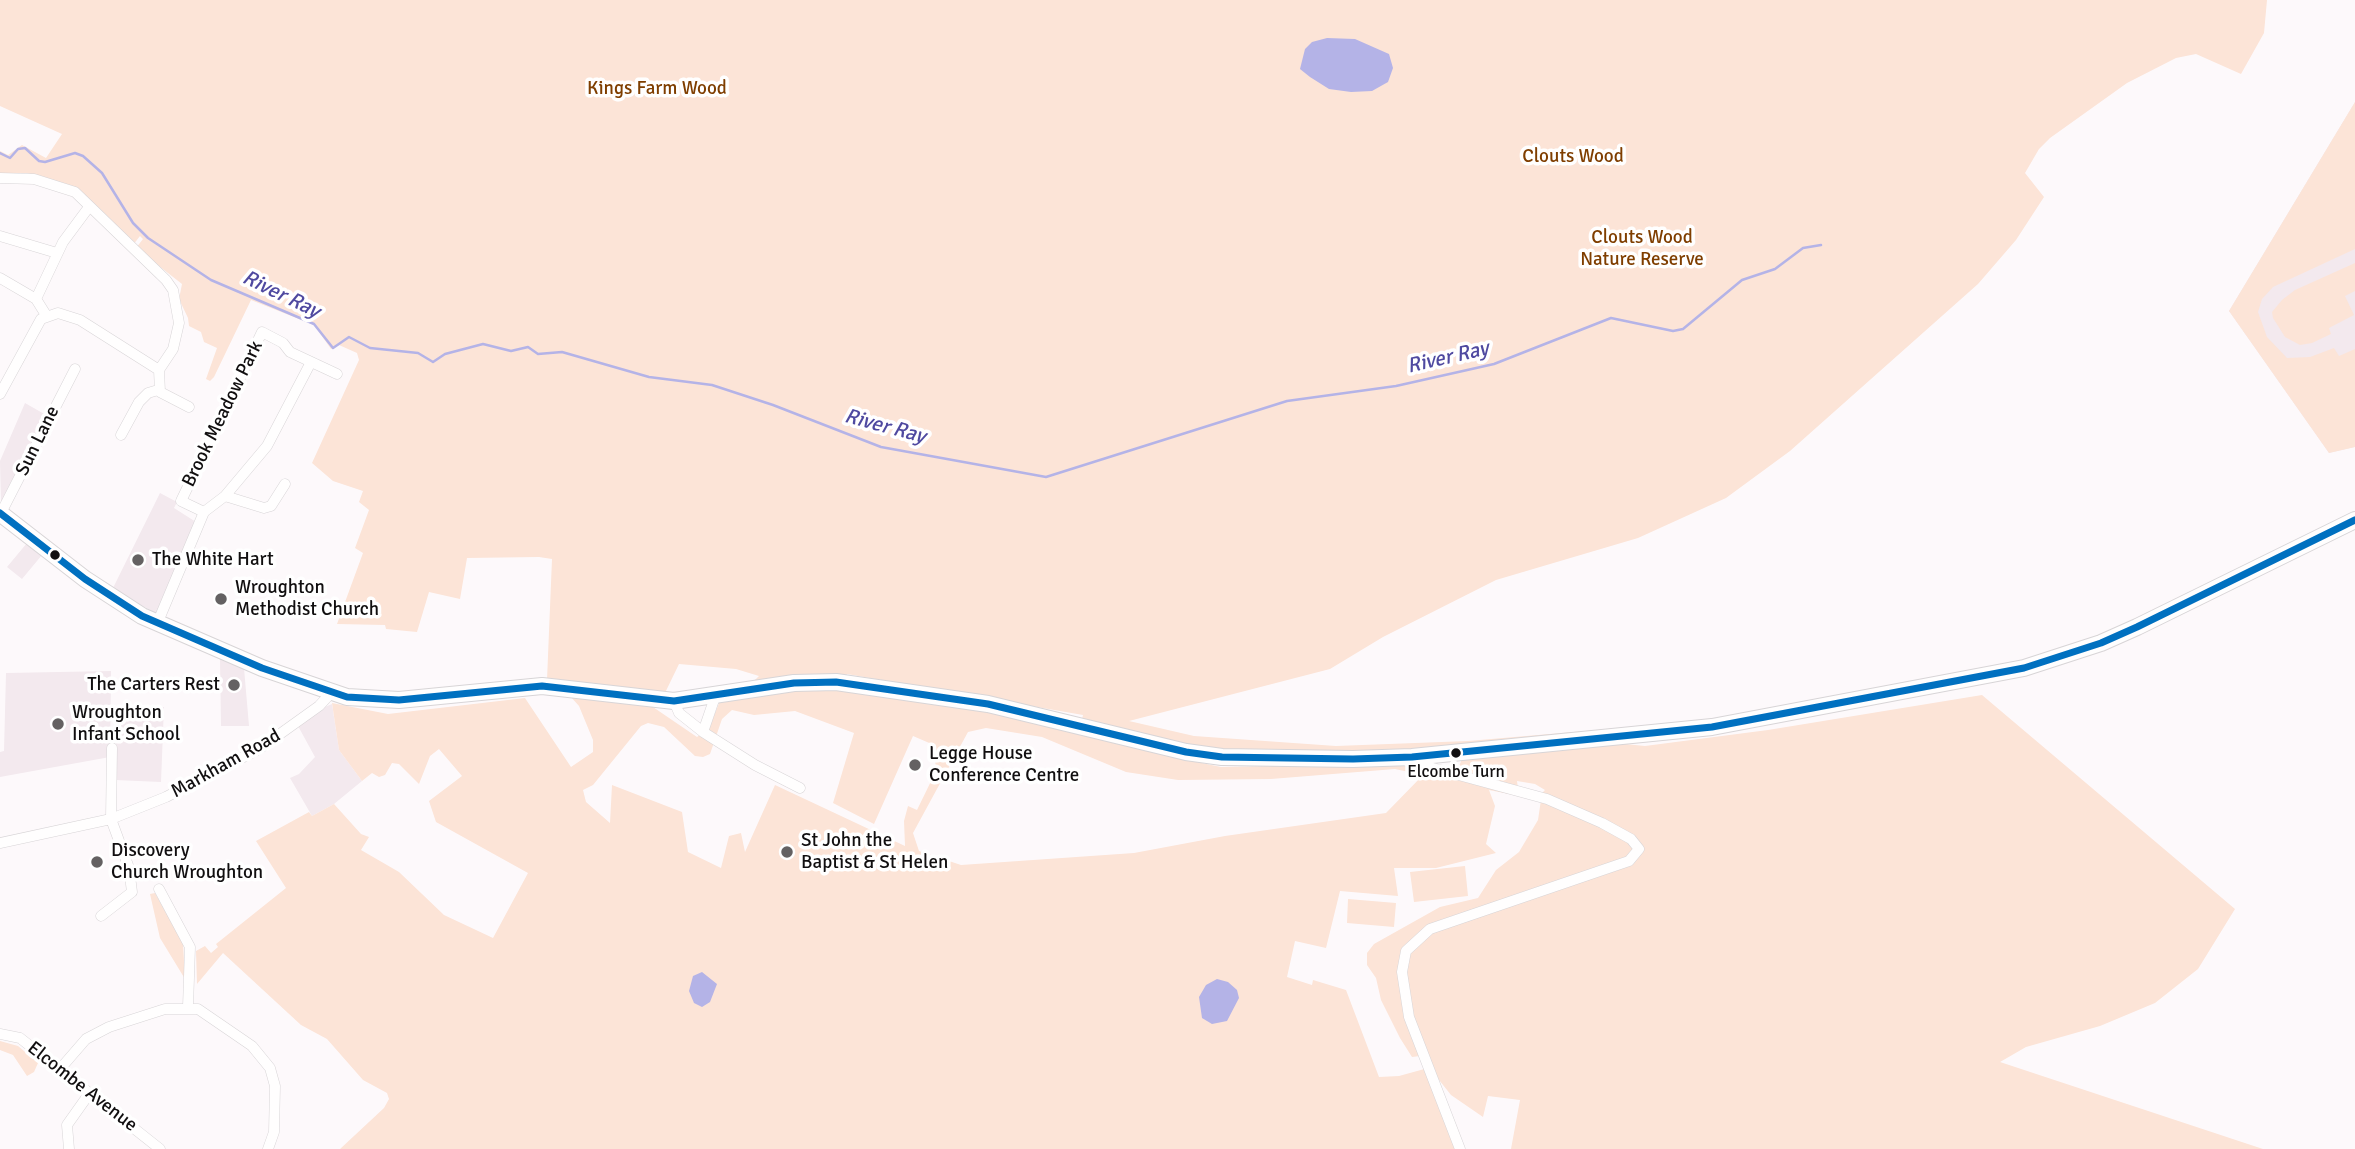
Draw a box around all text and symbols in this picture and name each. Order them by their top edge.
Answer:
park label: Kings Farm Wood [587,78,727,100]
park label: Clouts Wood [1522,146,1624,168]
park label: Clouts Wood Nature Reserve [1580,227,1704,271]
water label: River Ray [238,266,324,324]
water label: River Ray [1405,336,1491,380]
street label: Brook Meadow Park [178,337,268,491]
street label: Sun Lane [11,402,65,480]
water label: River Ray [842,404,928,450]
unlabelled marker [48,548,62,562]
place label: The White Hart [152,549,274,571]
marker: The White Hart [130,552,146,568]
place label: Wroughton Methodist Church [235,577,379,621]
marker: Wroughton Methodist Church [213,591,229,607]
place label: The Carters Rest [87,674,220,696]
marker: The Carters Rest [226,677,242,693]
place label: Wroughton Infant School [72,702,180,746]
marker: Wroughton Infant School [50,716,66,732]
street label: Markham Road [167,725,285,803]
place label: Legge House Conference Centre [929,743,1079,787]
marker: Elcombe Turn [1449,746,1463,760]
marker: Legge House Conference Centre [907,757,923,773]
place label: Elcombe Turn [1407,763,1505,783]
place label: St John the Baptist & St Helen [801,830,948,874]
place label: Discovery Church Wroughton [111,840,263,884]
marker: St John the Baptist & St Helen [779,844,795,860]
marker: Discovery Church Wroughton [89,854,105,870]
street label: Elcombe Avenue [23,1037,141,1137]

